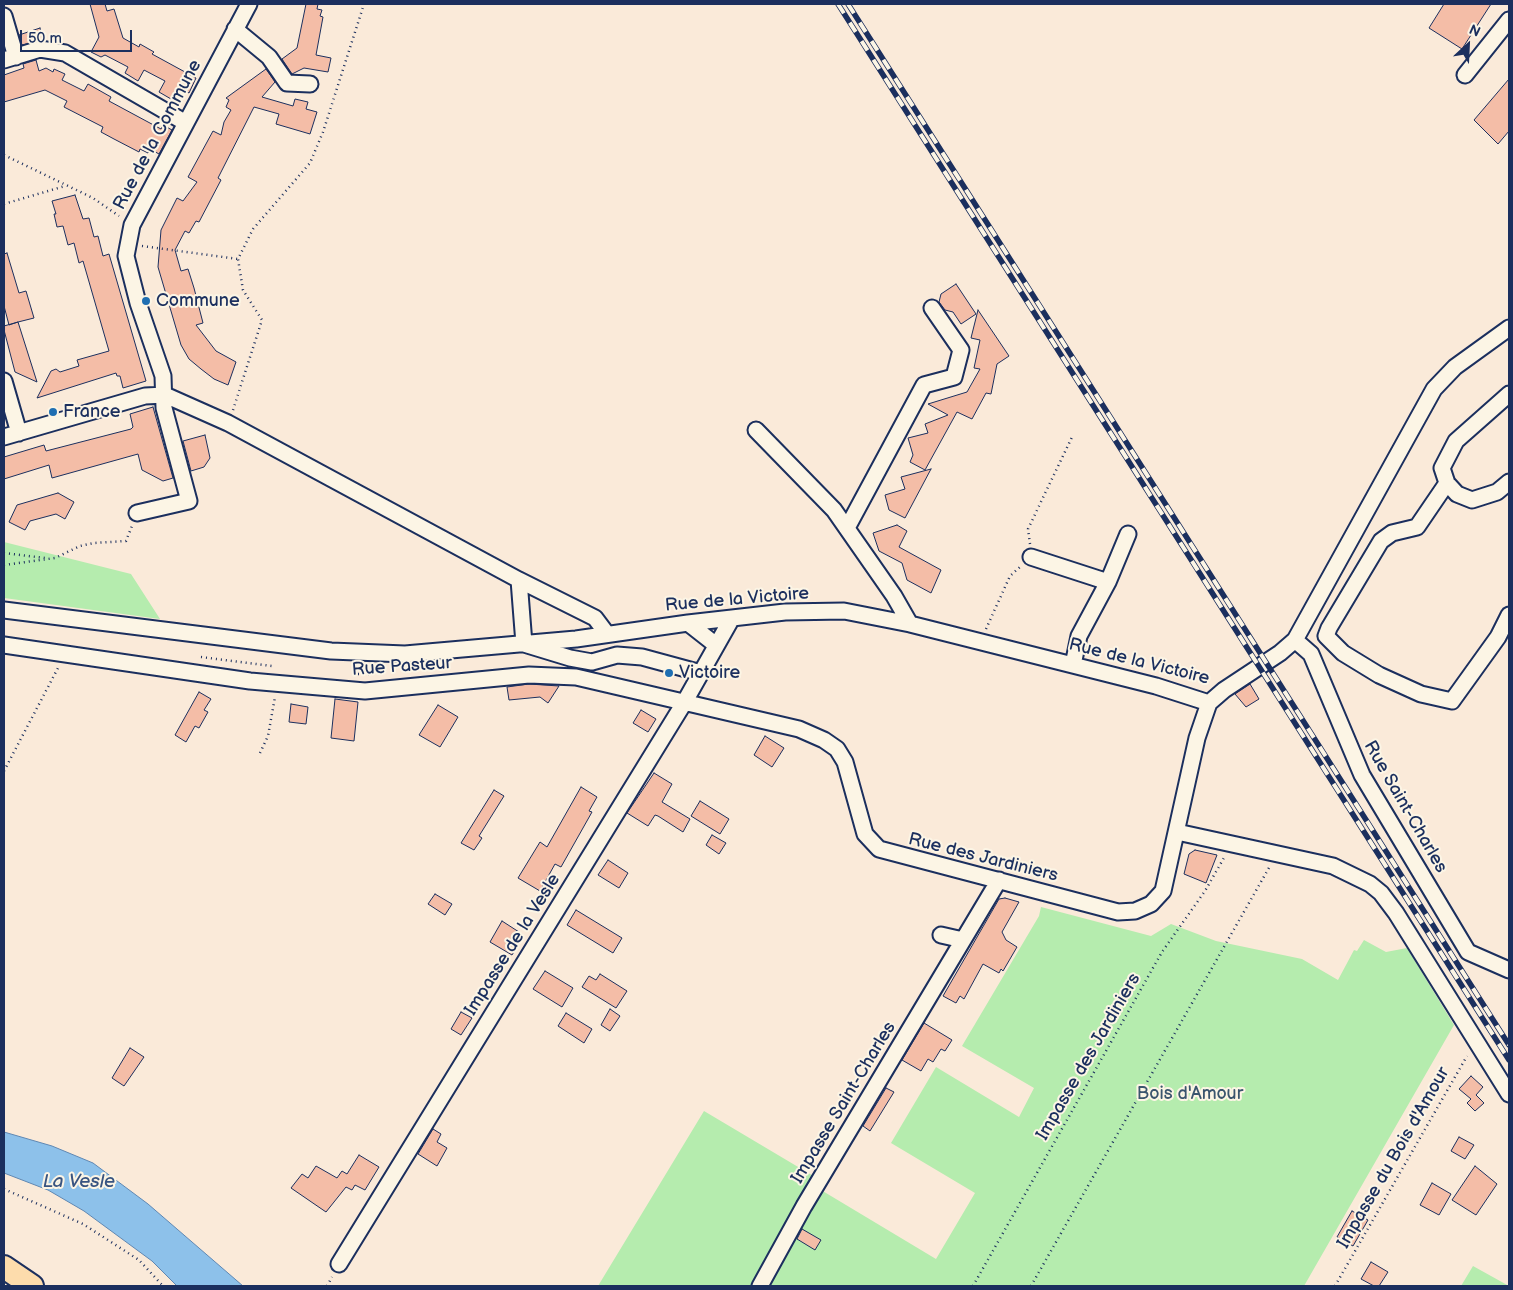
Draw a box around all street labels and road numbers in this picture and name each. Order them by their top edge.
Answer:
street label: Rue de la Commune [109,56,207,214]
street label: Rue de la Victoire [664,583,810,617]
street label: Rue de la Victoire [1066,634,1212,690]
street label: Rue Pasteur [351,653,453,681]
street label: Rue Saint-Charles [1358,737,1452,877]
street label: Rue des Jardiniers [906,829,1060,887]
street label: Impasse de la Vesle [461,870,565,1020]
street label: Impasse des Jardiniers [1032,970,1146,1144]
street label: Impasse Saint-Charles [787,1018,901,1188]
street label: Impasse du Bois d'Amour [1333,1063,1455,1253]

